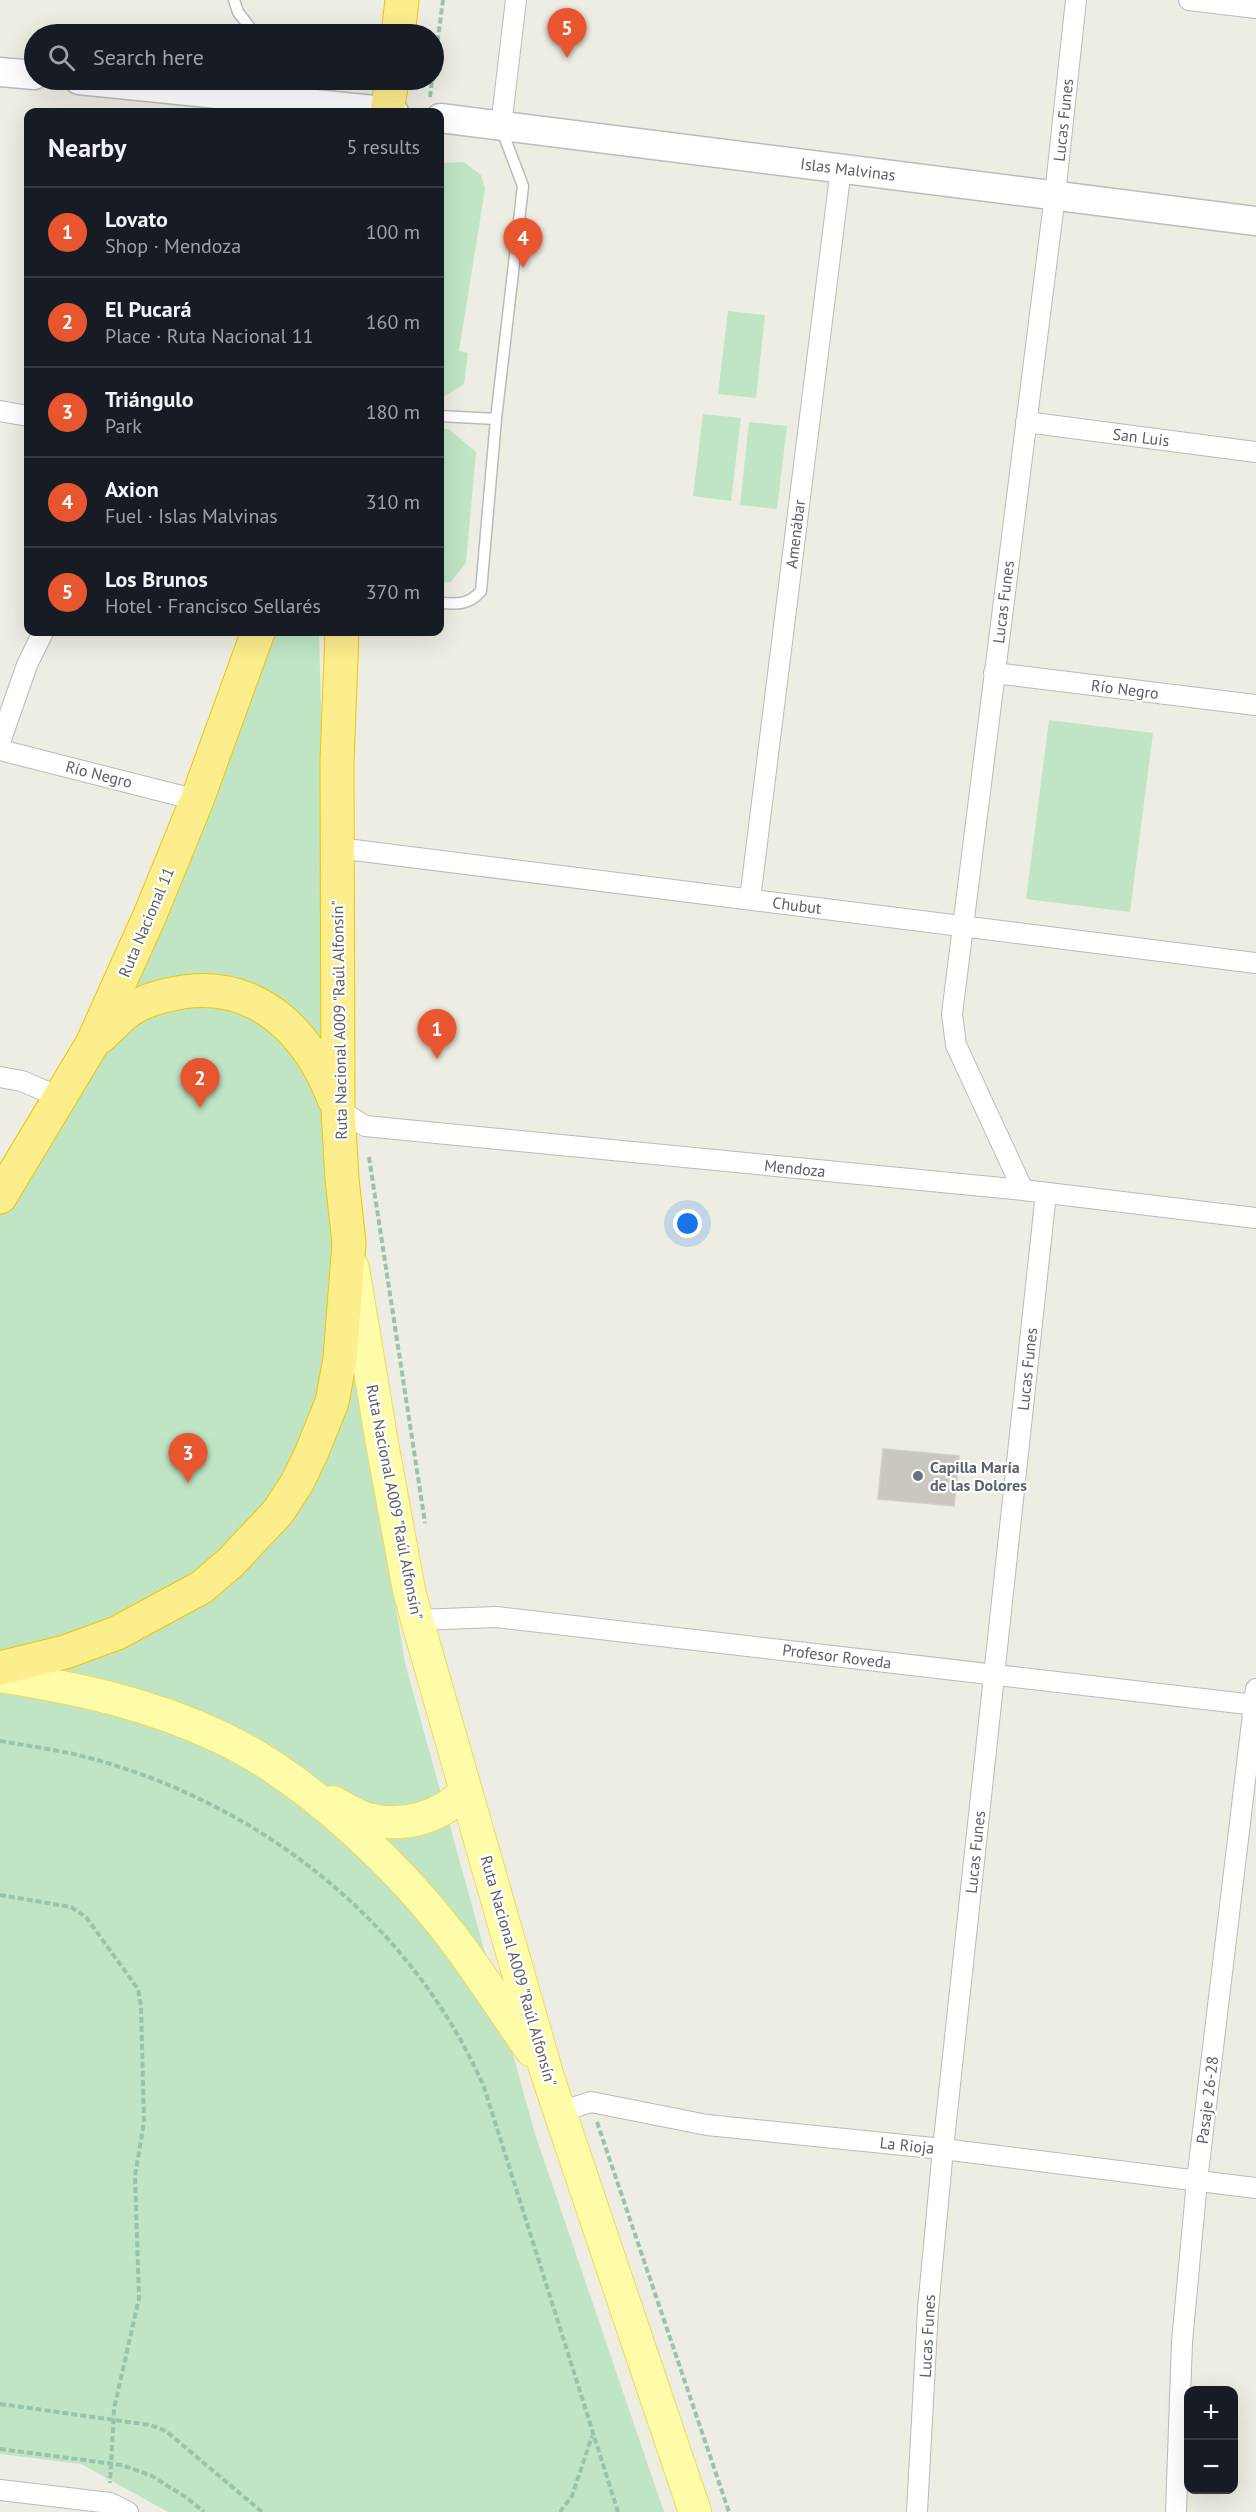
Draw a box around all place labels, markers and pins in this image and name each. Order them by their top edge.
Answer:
pin: 5 [548,8,586,58]
pin: 4 [504,218,542,268]
pin: 1 [418,1010,456,1059]
pin: 2 [180,1058,220,1108]
pin: 3 [168,1434,207,1483]
place label: Capilla María de las Dolores [930,1457,1027,1495]
marker: Capilla María de las Dolores [911,1469,925,1483]

